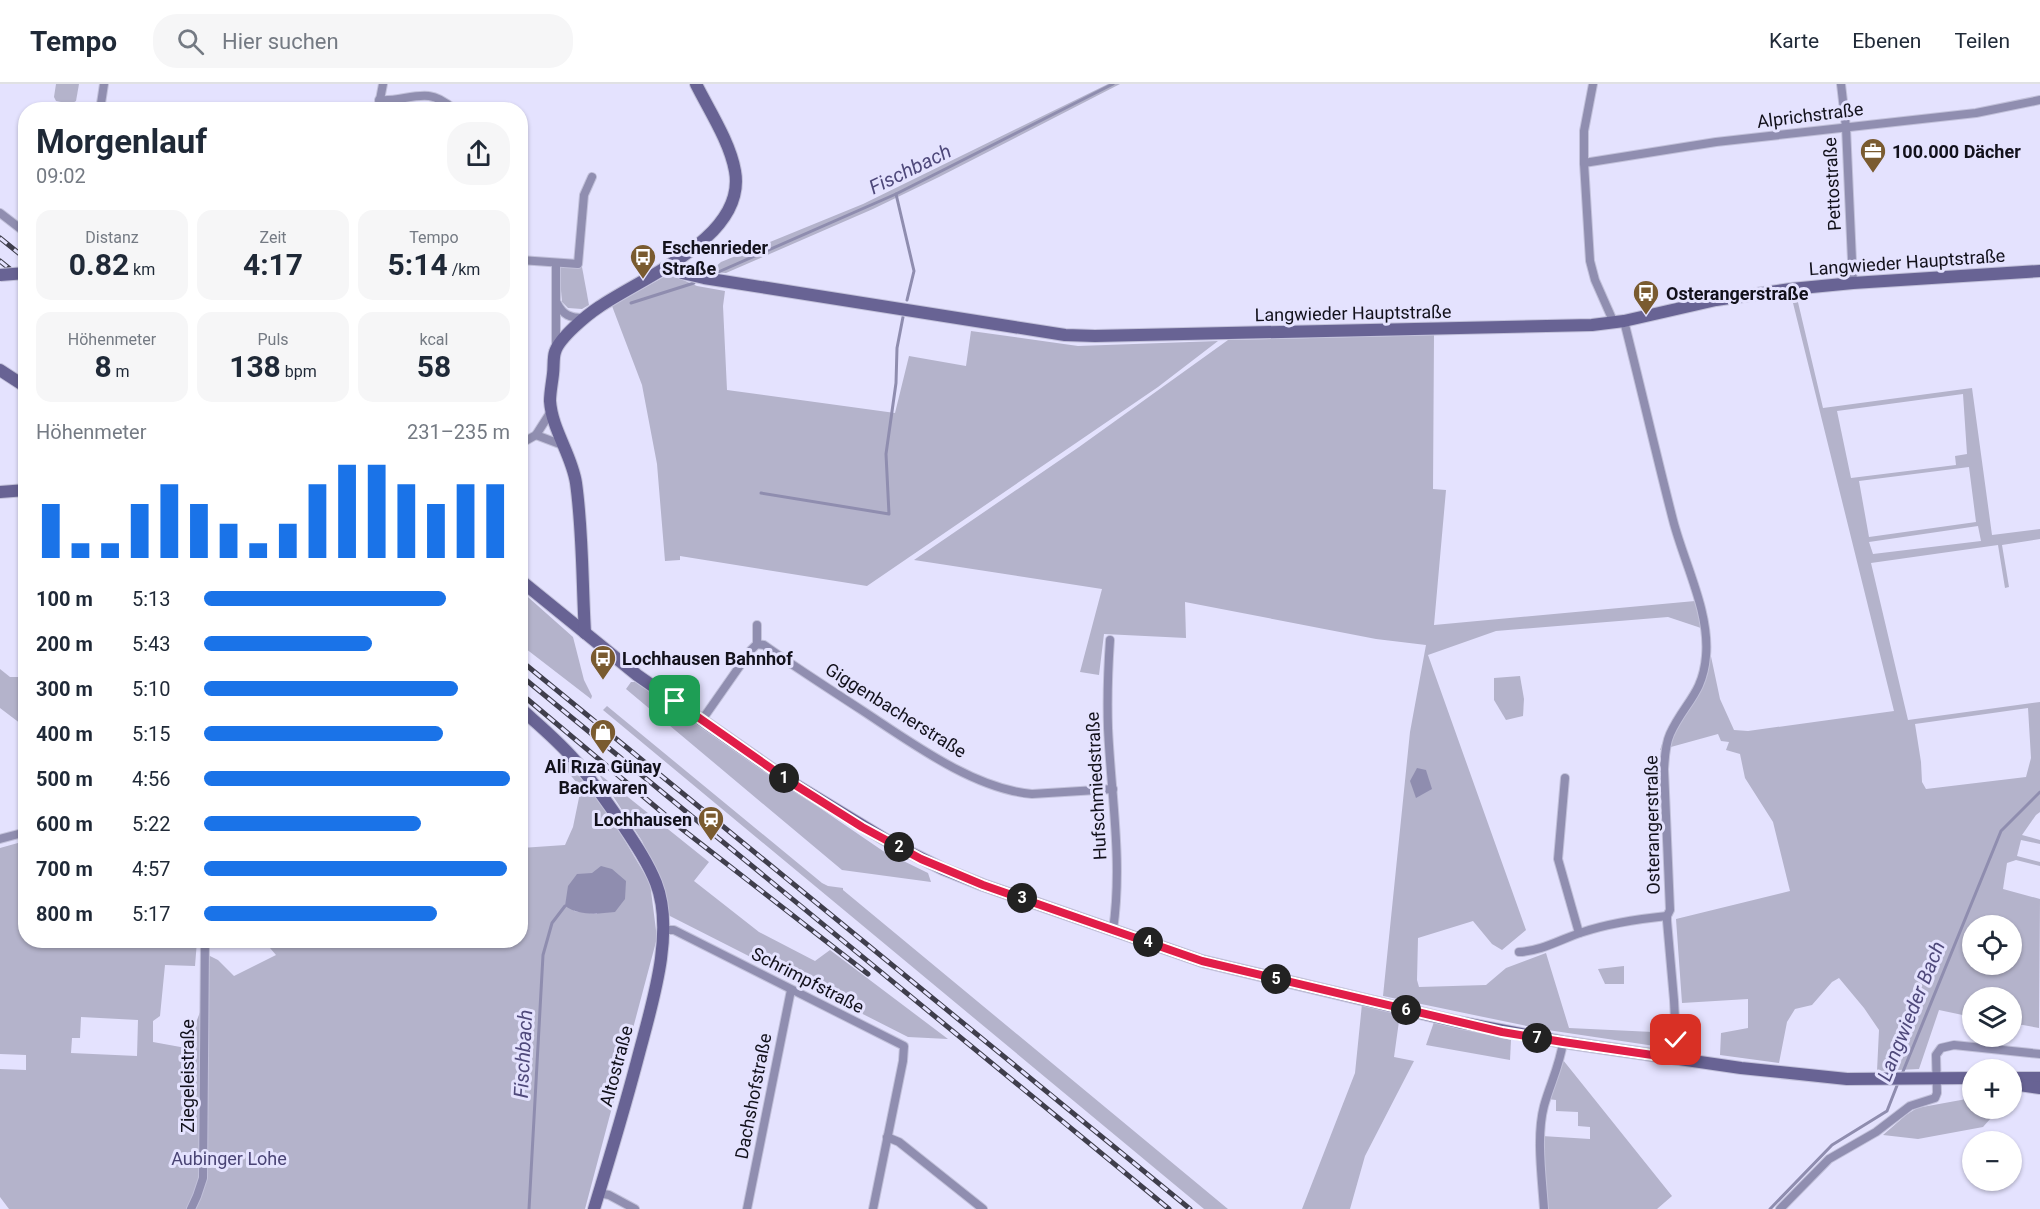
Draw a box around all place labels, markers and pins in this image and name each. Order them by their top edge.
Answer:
office icon: 100.000 Dächer [1858,136,1888,174]
place label: 100.000 Dächer [1892,141,2021,162]
place label: Eschenrieder Straße [662,237,769,279]
bus stop icon: Eschenrieder Straße [628,242,658,280]
bus stop icon: Osterangerstraße [1631,278,1661,316]
place label: Osterangerstraße [1666,283,1809,304]
bus stop icon: Lochhausen Bahnhof [588,643,618,681]
place label: Lochhausen Bahnhof [622,648,793,669]
pin [649,675,700,726]
shop icon: Ali Rıza Günay Backwaren [588,717,618,755]
place label: Ali Rıza Günay Backwaren [545,756,662,798]
pin: 1 [769,763,799,793]
station icon: Lochhausen [696,804,726,842]
place label: Lochhausen [594,809,692,830]
pin: 2 [884,832,914,862]
pin: 3 [1007,883,1037,913]
pin: 4 [1133,927,1163,957]
pin: 5 [1261,964,1291,994]
pin: 6 [1391,995,1421,1025]
pin [1650,1014,1701,1065]
pin: 7 [1522,1023,1552,1053]

